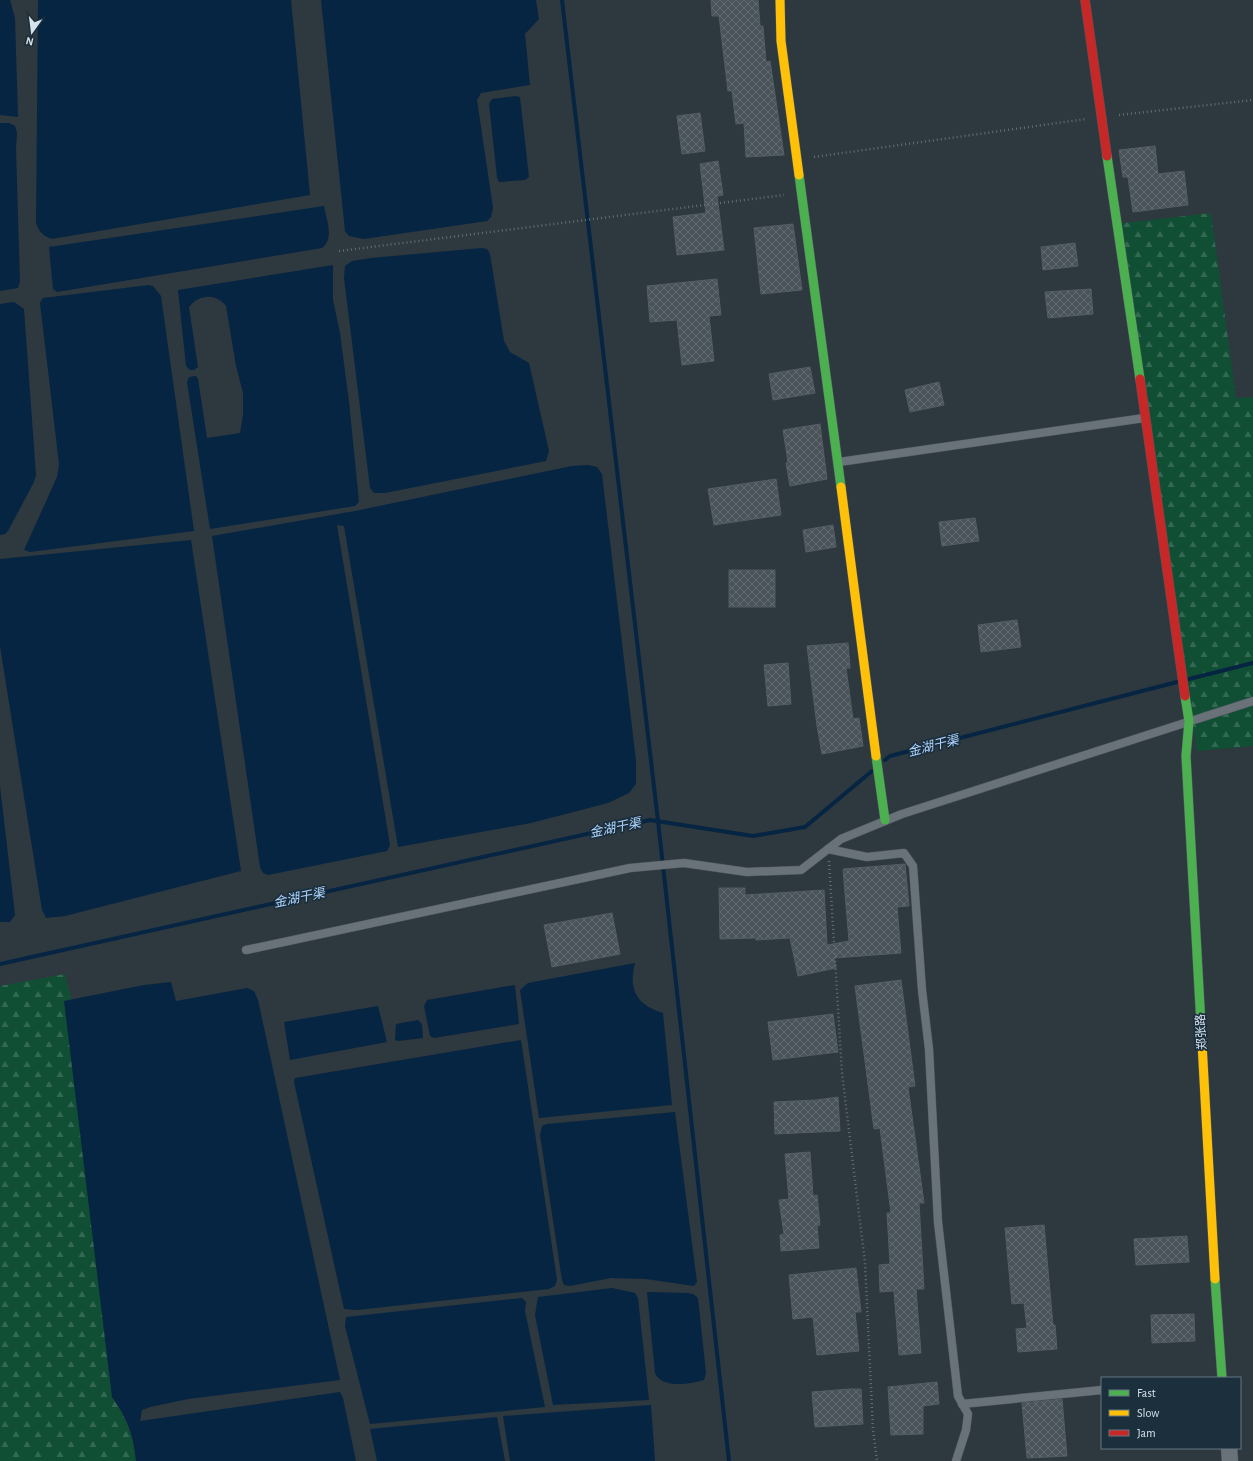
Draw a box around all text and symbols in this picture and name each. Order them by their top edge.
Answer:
north arrow [12,12,52,52]
text: N [25,35,35,47]
water label: 金湖干渠 [906,731,962,759]
water label: 金湖干渠 [588,814,644,840]
water label: 金湖干渠 [272,884,328,910]
street label: 郑张路 [1193,1014,1208,1050]
legend [1101,1377,1241,1449]
text: Fast [1137,1387,1156,1399]
text: Slow [1137,1407,1159,1419]
text: Jam [1137,1427,1156,1439]

